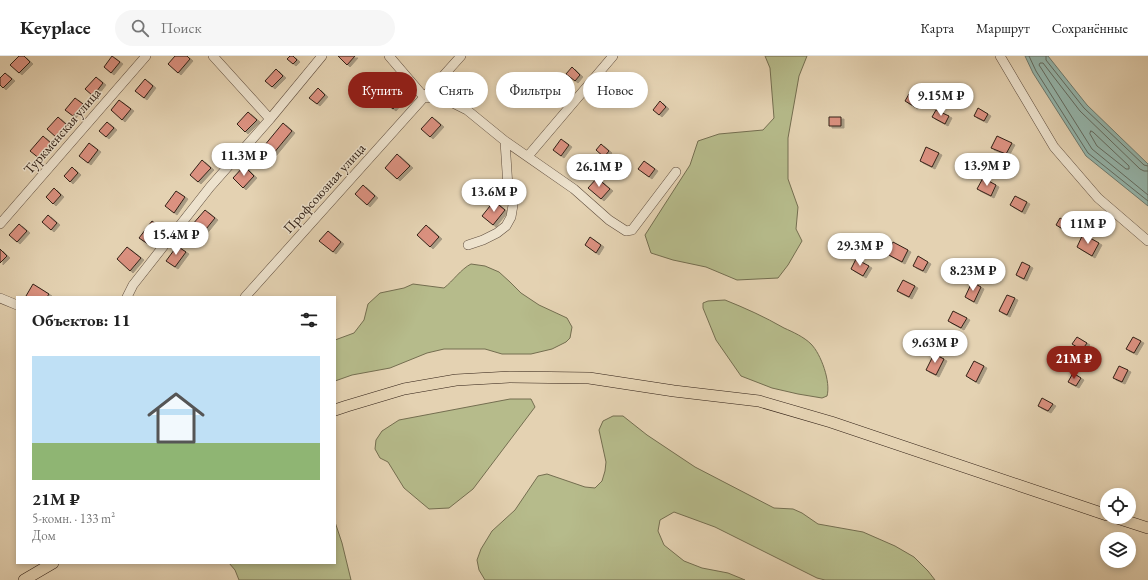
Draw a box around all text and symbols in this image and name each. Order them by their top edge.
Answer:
search box [115,10,395,46]
text: Keyplace [20,15,91,40]
icon: search [129,17,151,39]
text: Поиск [161,18,202,37]
text: Карта [921,19,954,37]
text: Маршрут [976,19,1030,37]
text: Сохранённые [1052,19,1128,37]
chip: Купить [348,72,417,108]
chip: Снять [425,72,488,108]
chip: Фильтры [496,72,575,108]
chip: Новое [583,72,648,108]
pin: 9.15M ₽ [904,83,978,117]
street label: Туркменская улица [19,84,105,178]
text: 9.15M ₽ [918,87,964,104]
street label: Профсоюзная улица [279,139,370,237]
pin: 11.3M ₽ [207,143,281,177]
text: 11.3M ₽ [221,147,267,164]
pin: 13.9M ₽ [950,153,1024,187]
pin: 26.1M ₽ [562,154,636,188]
text: 13.9M ₽ [964,157,1010,174]
text: 26.1M ₽ [576,158,622,175]
pin: 13.6M ₽ [457,179,531,213]
text: 13.6M ₽ [471,183,517,200]
pin: 11M ₽ [1060,211,1116,245]
text: 11M ₽ [1070,215,1106,232]
pin: 15.4M ₽ [139,222,213,256]
text: 15.4M ₽ [153,226,199,243]
pin: 29.3M ₽ [823,233,897,267]
text: 29.3M ₽ [837,237,883,254]
pin: 8.23M ₽ [936,258,1010,292]
text: 8.23M ₽ [950,262,996,279]
text: Объектов: 11 [32,309,131,331]
icon: filters [298,309,320,331]
pin: 9.63M ₽ [898,330,972,364]
text: 9.63M ₽ [912,334,958,351]
pin: 21M ₽ [1046,346,1102,380]
text: 21M ₽ [1056,350,1092,367]
icon: home [140,382,212,454]
text: 21M ₽ [32,488,80,510]
map controls [1100,488,1136,568]
button: locate [1100,488,1136,524]
text: 5-комн. · 133 m² [32,510,115,527]
text: Дом [32,527,56,544]
button: layers [1100,532,1136,568]

